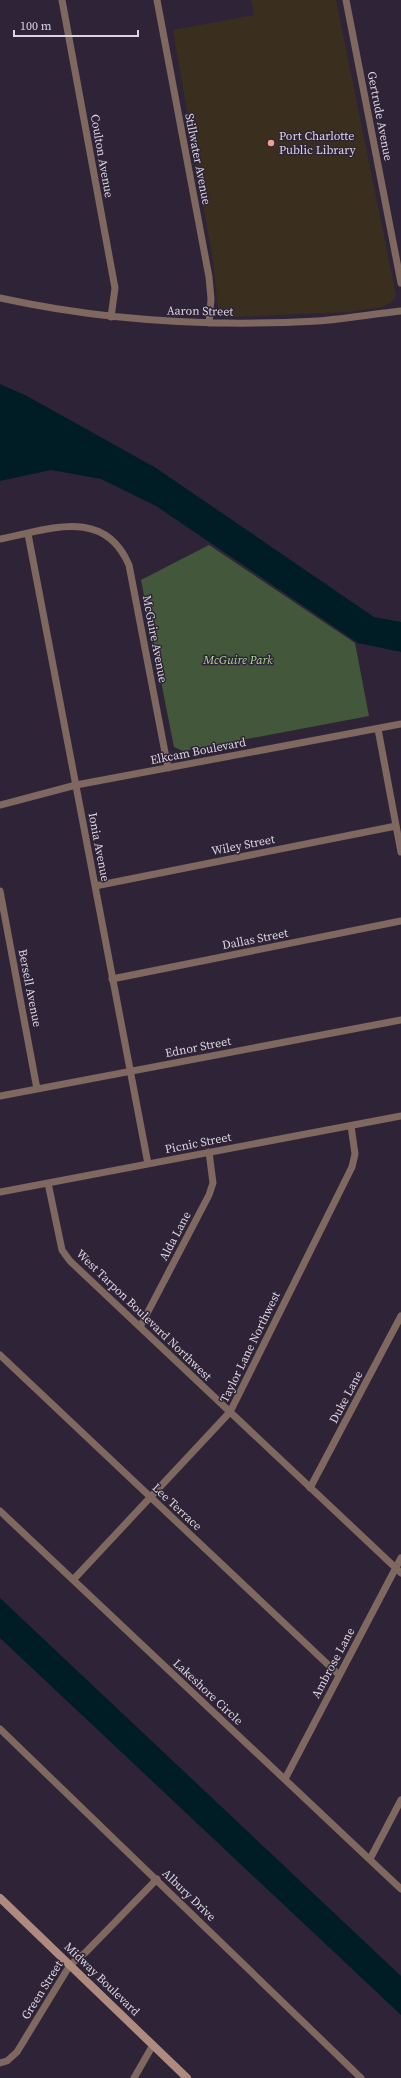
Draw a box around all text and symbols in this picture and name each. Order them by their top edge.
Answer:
scale bar [14,12,138,38]
text: 100 m [20,18,52,34]
street label: Gertrude Avenue [364,70,396,162]
street label: Stillwater Avenue [181,112,215,206]
street label: Coulton Avenue [87,113,117,199]
place label: Port Charlotte Public Library [279,128,357,158]
marker: Port Charlotte Public Library [266,138,276,148]
street label: Aaron Street [167,302,234,320]
street label: McGuire Avenue [139,594,171,684]
park label: McGuire Park [202,652,273,668]
street label: Elkcam Boulevard [149,734,247,768]
street label: Ionia Avenue [84,811,114,883]
street label: Wiley Street [210,831,276,859]
street label: Dallas Street [221,925,289,953]
street label: Bersell Avenue [15,948,45,1028]
street label: Ednor Street [164,1033,232,1061]
street label: Picnic Street [164,1129,233,1157]
street label: Alda Lane [155,1209,195,1263]
street label: West Tarpon Boulevard Northwest [73,1246,215,1384]
street label: Taylor Lane Northwest [216,1289,284,1405]
street label: Duke Lane [325,1368,367,1426]
street label: Lee Terrace [149,1480,205,1534]
street label: Ambrose Lane [308,1625,358,1701]
street label: Lakeshore Circle [170,1655,246,1729]
street label: Albury Drive [159,1865,219,1925]
street label: Midway Boulevard [61,1939,143,2019]
street label: Green Street [18,1957,66,2022]

